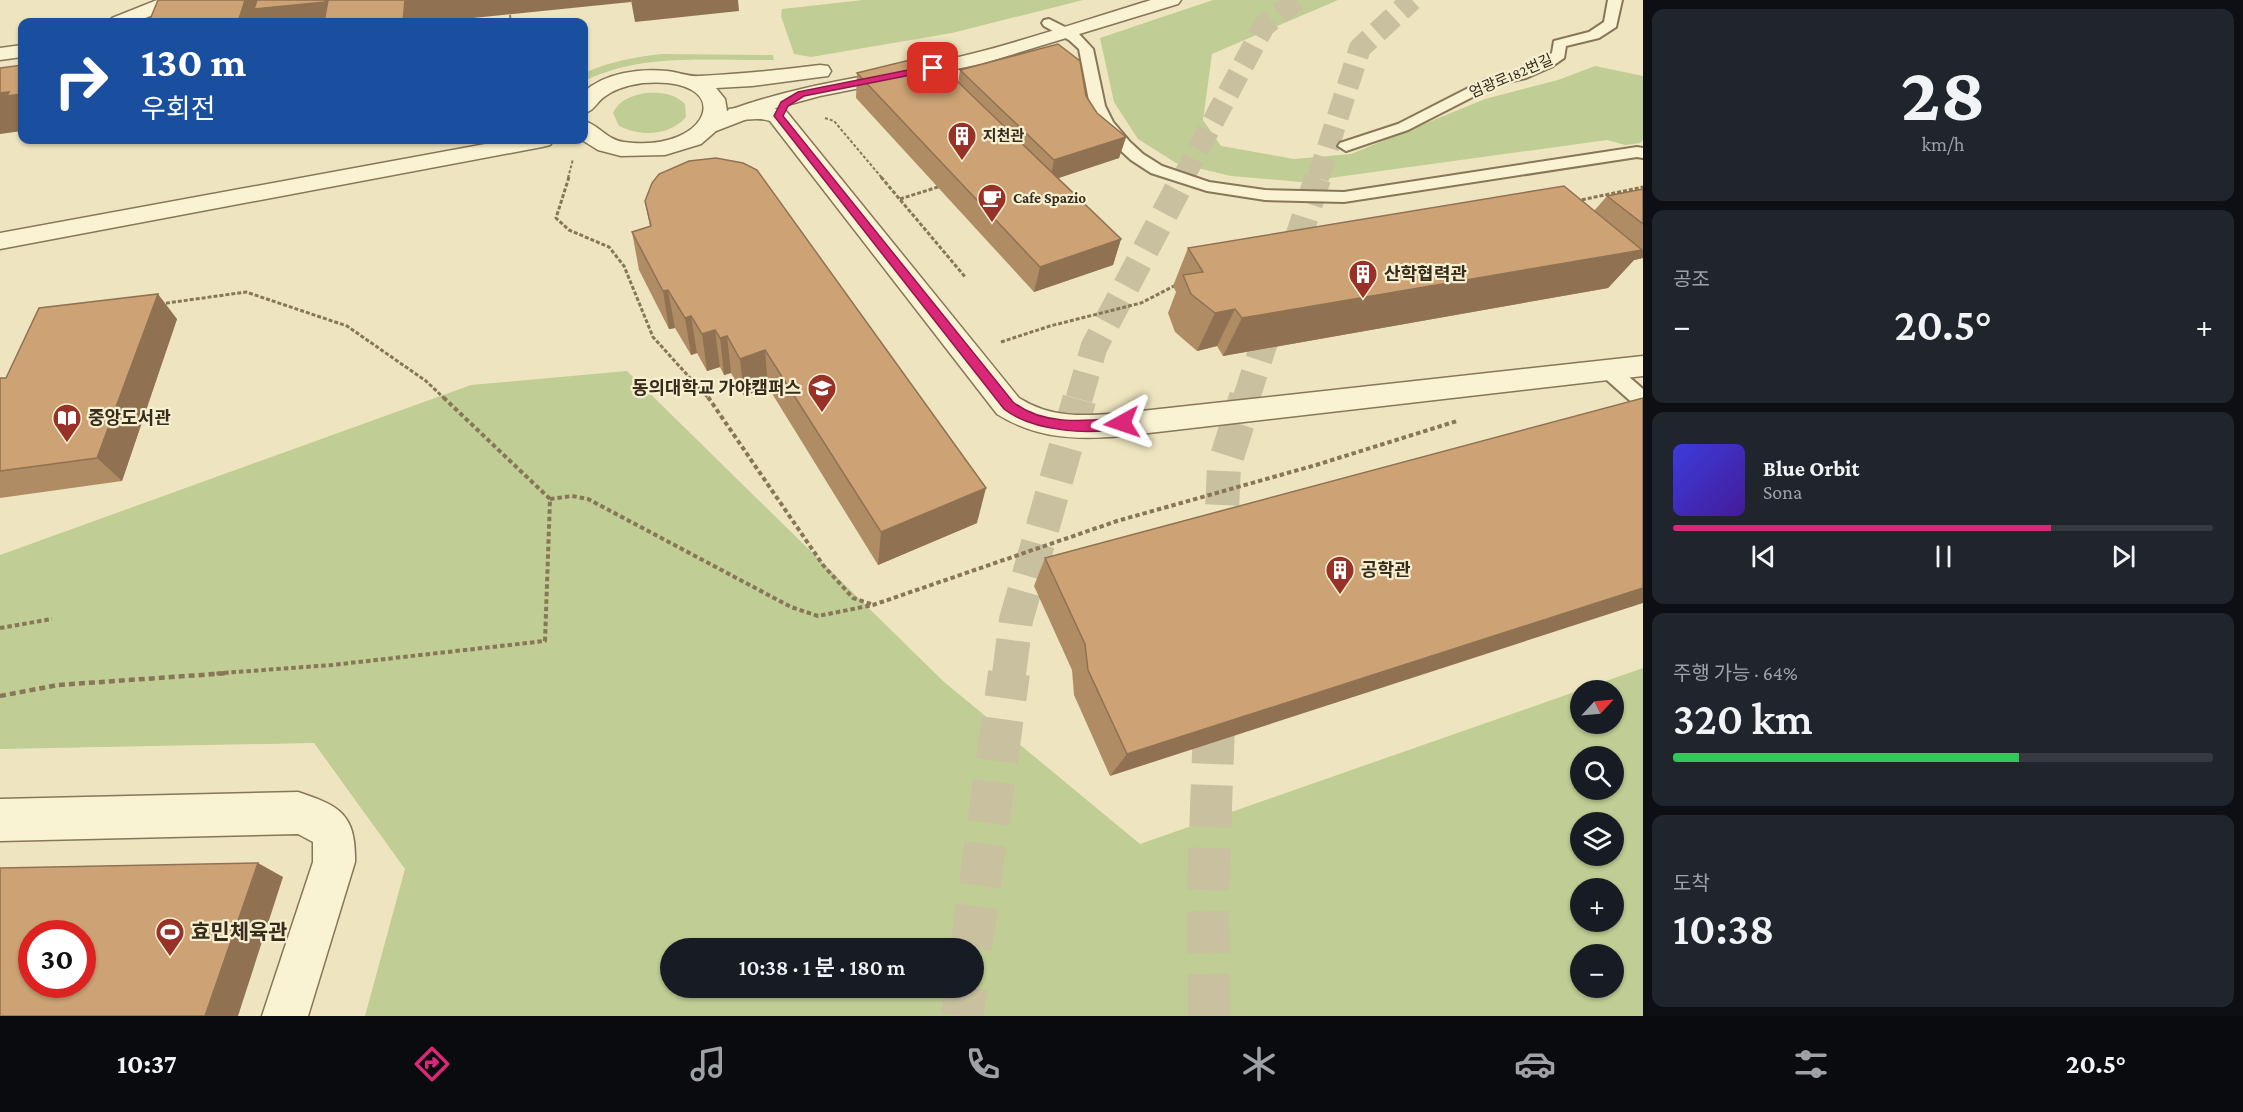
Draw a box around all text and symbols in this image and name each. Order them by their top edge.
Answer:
text: 130 m [141,38,246,85]
icon: right [42,42,120,120]
pin [907,42,958,93]
text: 28 [1900,50,1986,137]
icon: arrive [916,51,949,84]
street label: 엄광로182번길 [1467,51,1555,101]
text: 우회전 [141,94,216,124]
building icon: 지천관 [946,120,978,162]
place label: 지천관 [983,127,1025,144]
text: km/h [1921,133,1965,155]
cafe icon: Cafe Spazio [976,182,1008,224]
place label: Cafe Spazio [1013,190,1086,206]
building icon: 산학협력관 [1347,258,1379,300]
place label: 산학협력관 [1384,264,1467,284]
text: 공조 [1673,268,1710,290]
text: 20.5° [1894,300,1992,350]
text: − [1673,307,1690,344]
text: + [2196,307,2213,344]
school or university icon: 동의대학교 가야캠퍼스 [806,372,838,414]
place label: 동의대학교 가야캠퍼스 [632,378,801,398]
position arrow [1090,391,1154,455]
library icon: 중앙도서관 [51,402,83,444]
place label: 중앙도서관 [88,408,171,428]
text: Blue Orbit [1763,456,1859,481]
text: Sona [1763,481,1802,503]
icon: previous [1747,540,1780,573]
icon: pause [1927,540,1960,573]
icon: next [2107,540,2140,573]
building icon: 공학관 [1324,554,1356,596]
place label: 공학관 [1361,560,1411,580]
text: 주행 가능 · 64% [1673,662,1798,684]
north arrow [1570,680,1624,734]
map controls [1570,680,1624,998]
text: 320 km [1673,694,1813,744]
button: search [1570,746,1624,800]
button: layers [1570,812,1624,866]
text: 도착 [1673,872,1710,894]
button: + [1570,878,1624,932]
text: 10:38 [1673,904,1775,954]
sports icon: 효민체육관 [154,916,186,958]
speed limit sign: 30 [18,920,96,998]
place label: 효민체육관 [191,920,288,944]
button: − [1570,944,1624,998]
text: 10:38 · 1 분 · 180 m [739,955,905,980]
icon: directions [411,1043,453,1085]
icon: music [687,1043,729,1085]
icon: phone [962,1043,1004,1085]
icon: climate [1238,1043,1280,1085]
icon: car [1514,1043,1556,1085]
icon: filters [1790,1043,1832,1085]
text: 10:37 [117,1049,177,1079]
text: 20.5° [2066,1049,2126,1079]

